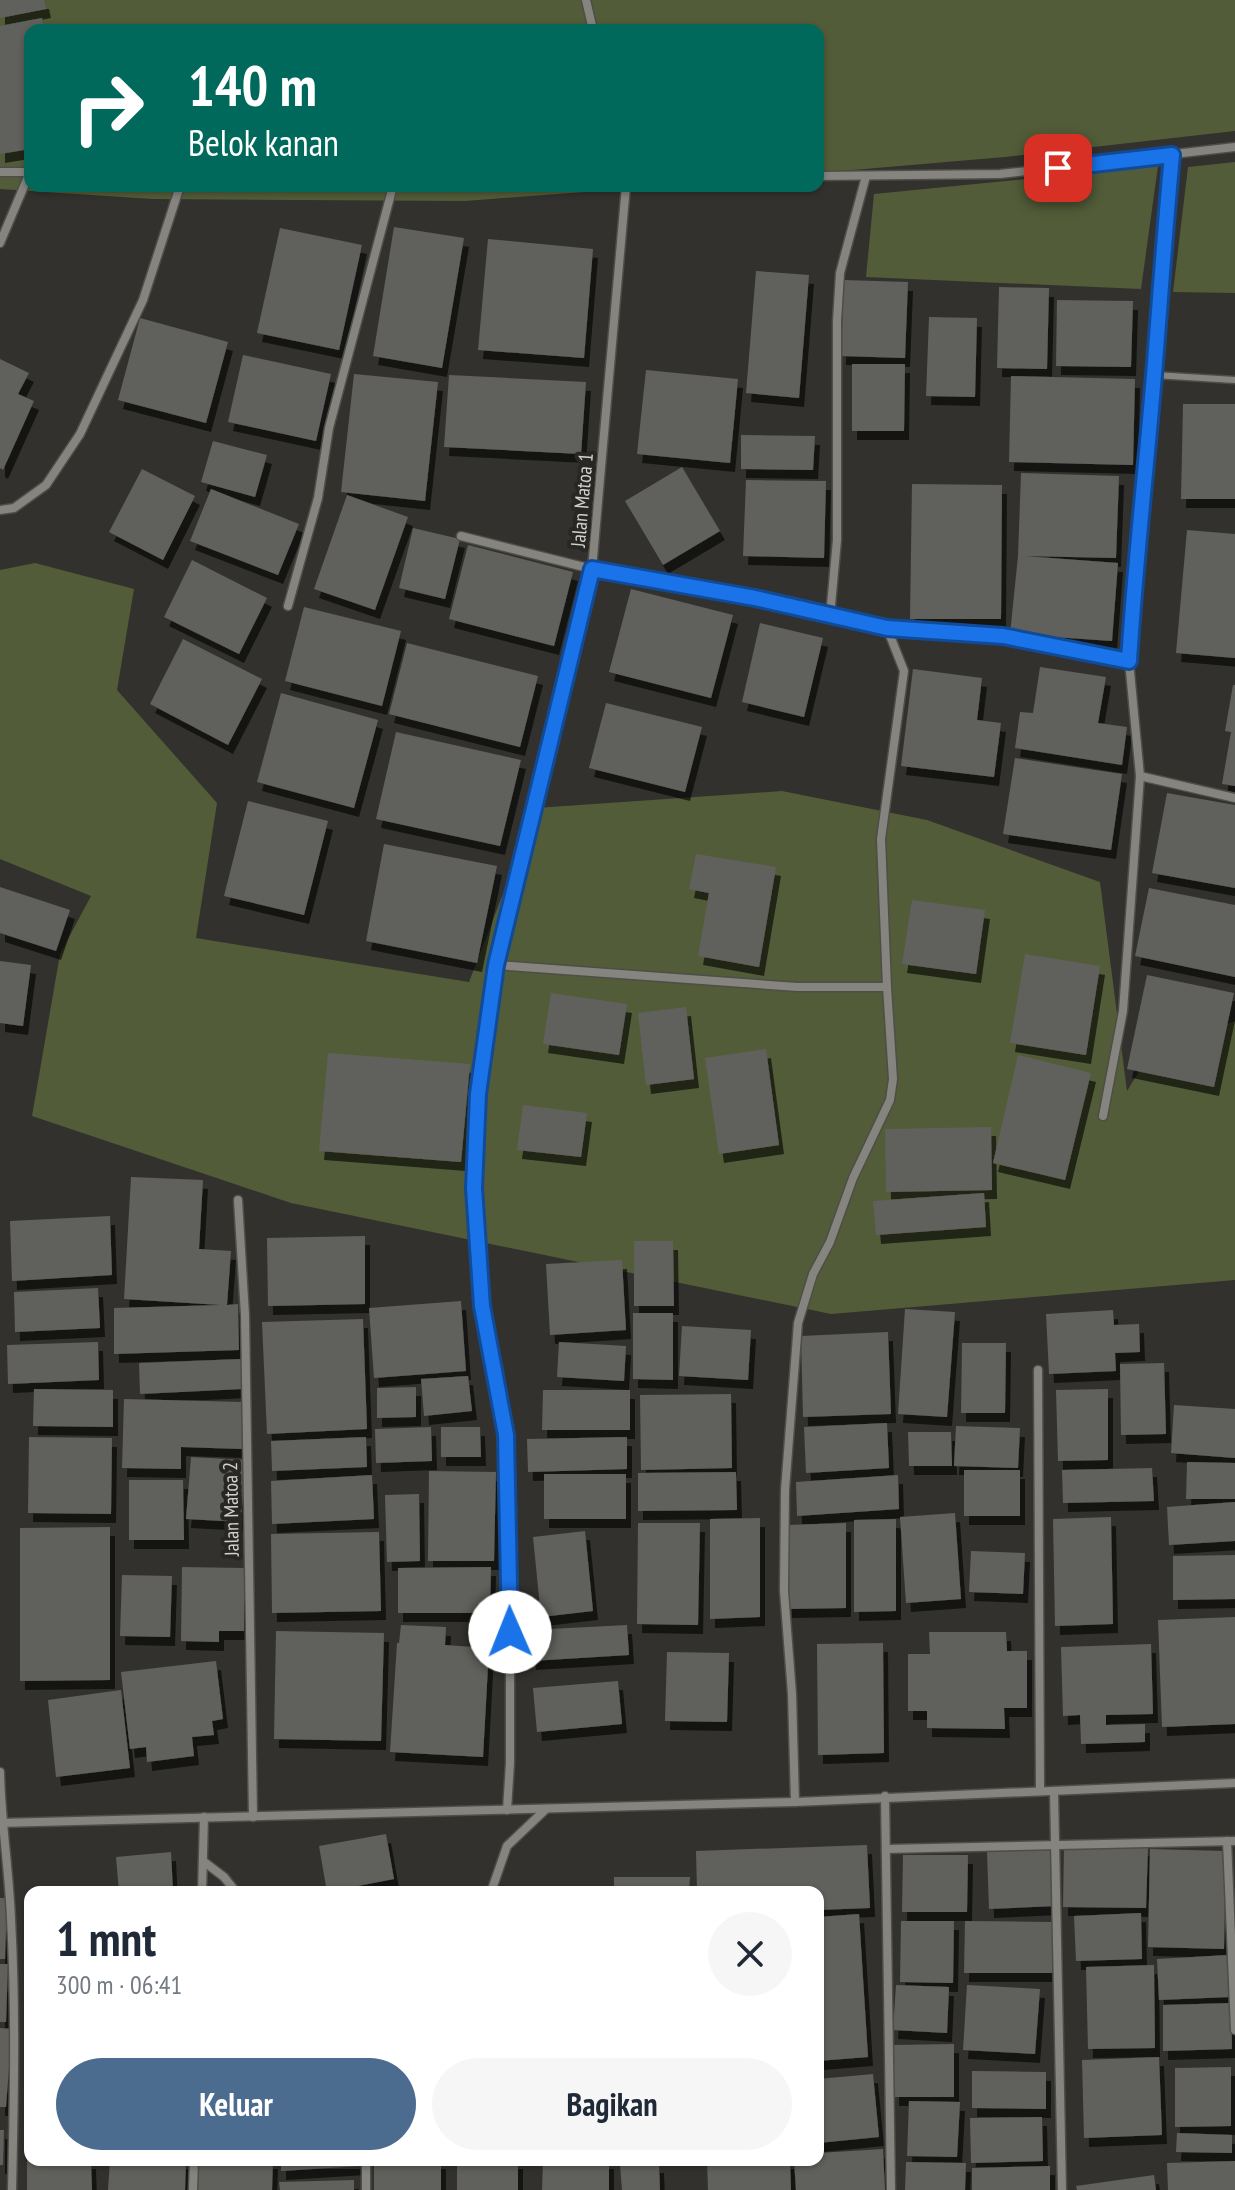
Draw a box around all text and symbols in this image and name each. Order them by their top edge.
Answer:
text: 140 m [188,49,317,121]
icon: right [56,56,160,160]
text: Belok kanan [188,119,339,166]
pin [1024,134,1092,202]
icon: arrive [1036,146,1080,190]
street label: Jalan Matoa 1 [565,452,599,549]
street label: Jalan Matoa 2 [217,1462,245,1557]
position arrow [468,1590,552,1674]
text: 1 mnt [56,1907,156,1969]
button: close [708,1912,792,1996]
text: 300 m · 06:41 [56,1968,182,2001]
button: Keluar [56,2058,416,2150]
button: Bagikan [432,2058,792,2150]

